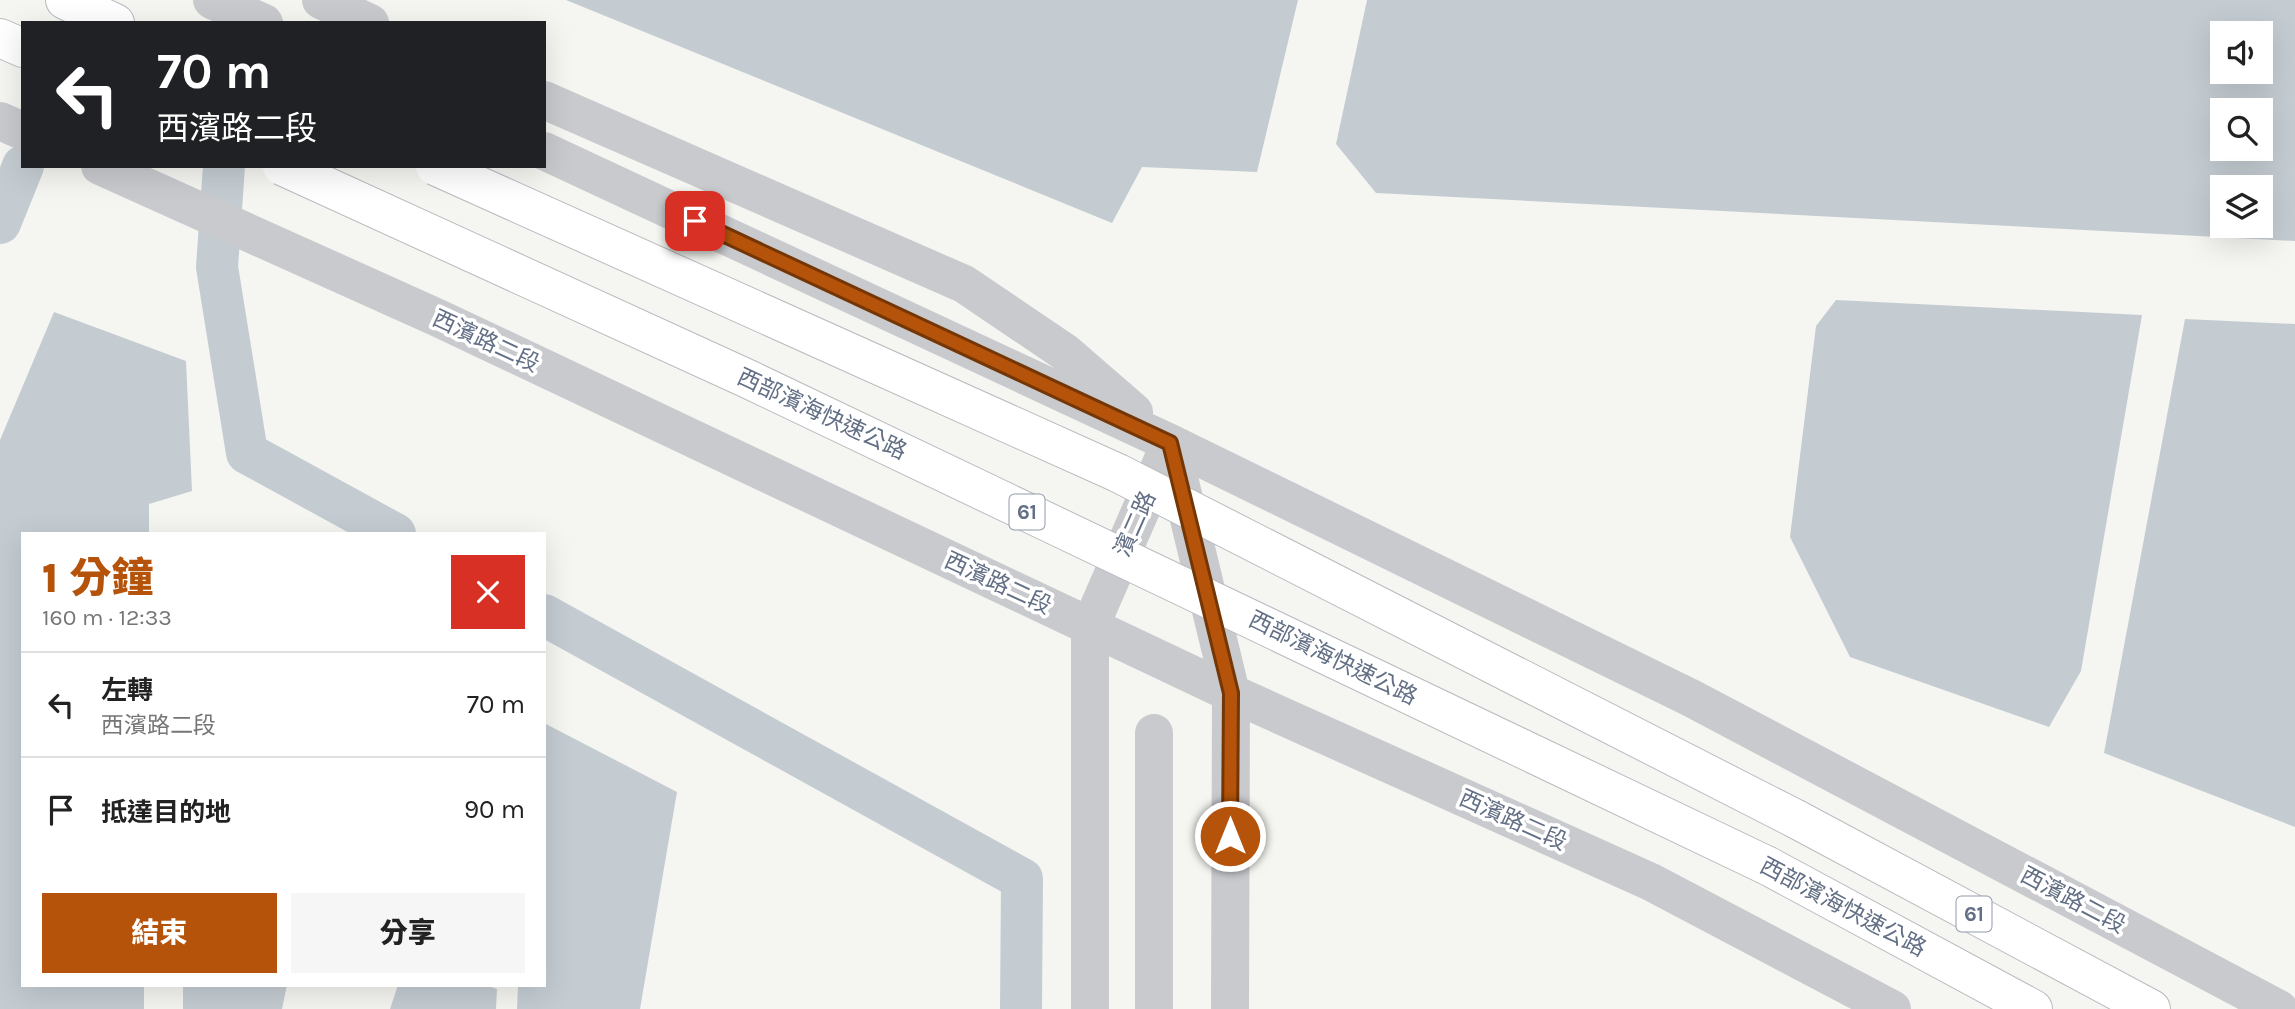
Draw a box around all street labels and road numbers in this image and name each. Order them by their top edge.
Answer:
street label: 西濱路二段 [428,304,544,378]
street label: 西部濱海快速公路 [733,363,911,465]
street label: 濱二路 [1109,487,1161,561]
road number: 61 [1010,494,1044,530]
street label: 西濱路二段 [940,546,1056,620]
street label: 西部濱海快速公路 [1244,606,1422,710]
street label: 西濱路二段 [1455,784,1571,856]
street label: 西部濱海快速公路 [1755,852,1931,962]
street label: 西濱路二段 [2016,861,2130,939]
road number: 61 [1956,897,1992,932]

